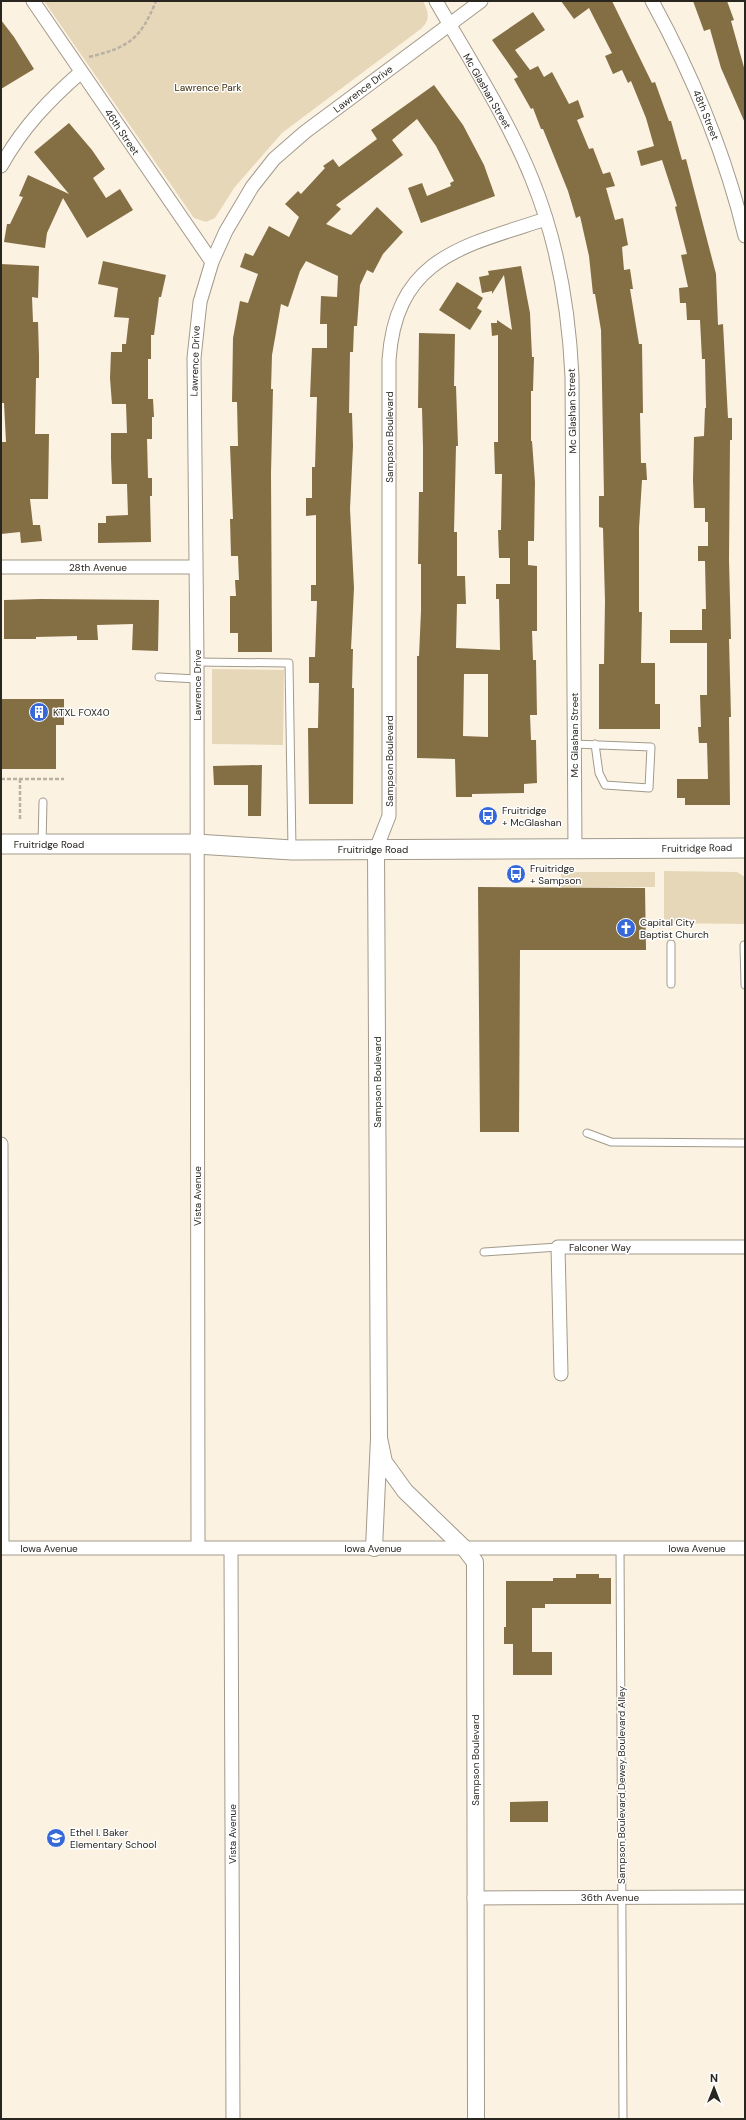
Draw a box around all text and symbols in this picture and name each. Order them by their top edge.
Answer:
street label: Mc Glashan Street [460,51,514,131]
street label: Lawrence Drive [331,62,395,116]
park label: Lawrence Park [175,81,241,94]
street label: 48th Street [690,88,722,142]
street label: 46th Street [102,106,142,158]
street label: Lawrence Drive [187,325,203,397]
street label: Mc Glashan Street [565,368,579,454]
street label: Sampson Boulevard [383,391,396,483]
street label: 28th Avenue [69,561,127,574]
street label: Lawrence Drive [191,649,204,720]
street label: Mc Glashan Street [568,692,581,778]
building icon: KTXL FOX40 [28,701,50,723]
place label: KTXL FOX40 [53,706,110,719]
street label: Sampson Boulevard [383,715,396,807]
place label: Fruitridge + McGlashan [502,804,562,829]
bus stop icon: Fruitridge + McGlashan [477,805,499,827]
street label: Fruitridge Road [14,838,84,851]
street label: Fruitridge Road [662,841,732,855]
street label: Fruitridge Road [338,843,408,856]
place label: Fruitridge + Sampson [530,862,582,887]
bus stop icon: Fruitridge + Sampson [505,863,527,885]
place label: Capital City Baptist Church [640,916,709,941]
church icon: Capital City Baptist Church [615,917,637,939]
street label: Sampson Boulevard [371,1036,384,1128]
street label: Vista Avenue [191,1166,204,1226]
street label: Falconer Way [569,1241,632,1254]
street label: Iowa Avenue [20,1542,78,1555]
street label: Iowa Avenue [344,1542,402,1555]
street label: Iowa Avenue [668,1542,726,1555]
street label: Sampson Boulevard Dewey Boulevard Alley [615,1686,628,1884]
street label: Sampson Boulevard [469,1714,482,1806]
street label: Vista Avenue [226,1804,239,1864]
place label: Ethel I. Baker Elementary School [70,1826,157,1851]
school or university icon: Ethel I. Baker Elementary School [45,1827,67,1849]
street label: 36th Avenue [581,1891,640,1904]
north arrow [694,2068,734,2108]
text: N [710,2071,718,2085]

